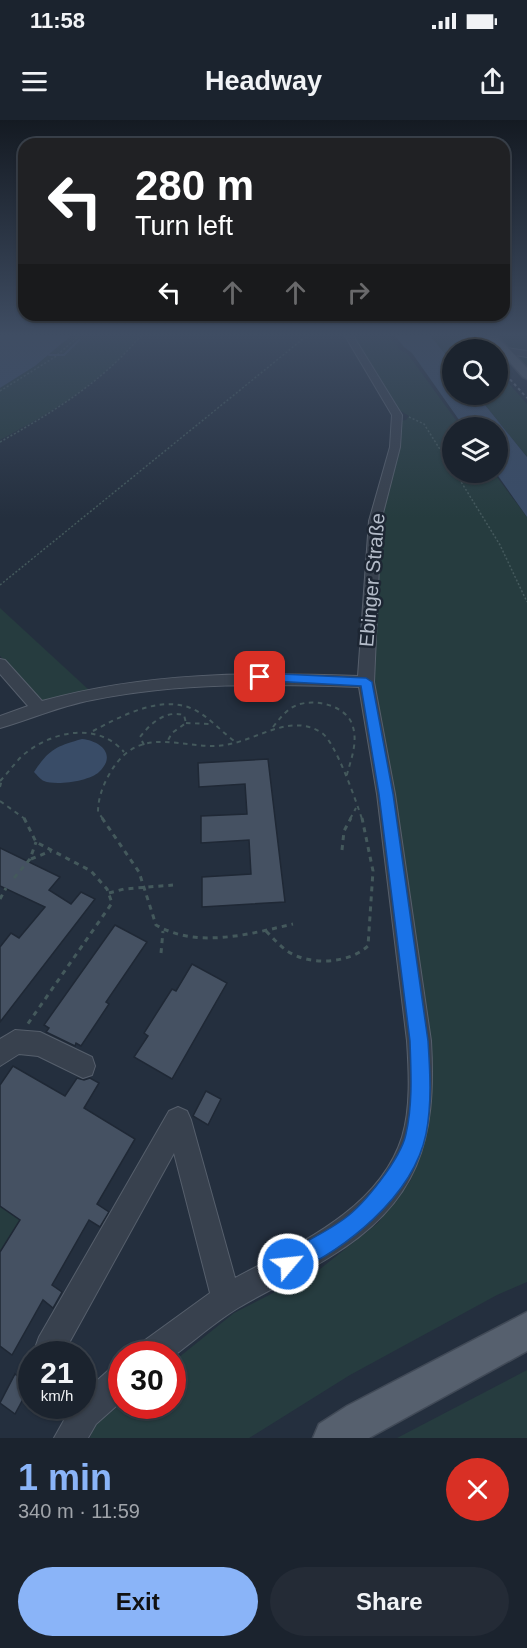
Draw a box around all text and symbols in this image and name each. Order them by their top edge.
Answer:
text: 11:58 [30,8,85,33]
icon: menu [18,65,51,98]
icon: share [476,65,509,98]
text: Headway [205,66,322,96]
icon: left [36,162,114,240]
text: 280 m [135,162,254,209]
text: Turn left [135,211,233,241]
icon: left [153,276,186,309]
icon: ahead [216,276,249,309]
icon: ahead [279,276,312,309]
icon: right [342,276,375,309]
map controls [442,339,508,483]
button: search [442,339,508,405]
button: layers [442,417,508,483]
street label: Ebinger Straße [355,512,389,648]
pin [234,651,285,702]
icon: arrive [243,660,276,693]
position arrow [256,1232,320,1296]
speed limit sign: 30 [108,1341,186,1419]
text: 21 [40,1356,74,1389]
text: km/h [41,1387,73,1404]
text: 1 min [18,1457,112,1498]
button: close [446,1458,509,1521]
text: 340 m · 11:59 [18,1500,140,1522]
button: Exit [18,1567,258,1636]
button: Share [270,1567,509,1636]

